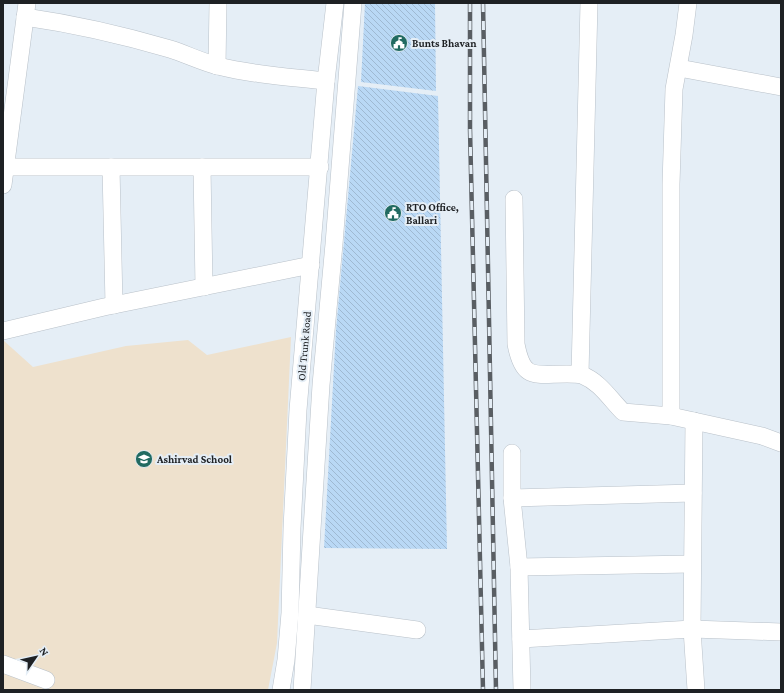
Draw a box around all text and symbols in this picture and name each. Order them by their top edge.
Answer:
public building icon: Bunts Bhavan [389,33,409,53]
place label: Bunts Bhavan [412,37,477,49]
place label: RTO Office, Ballari [406,201,459,226]
public building icon: RTO Office, Ballari [383,203,403,223]
street label: Old Trunk Road [295,311,313,381]
school or university icon: Ashirvad School [134,449,154,469]
place label: Ashirvad School [156,453,233,465]
north arrow [16,637,56,677]
text: N [37,645,52,658]

